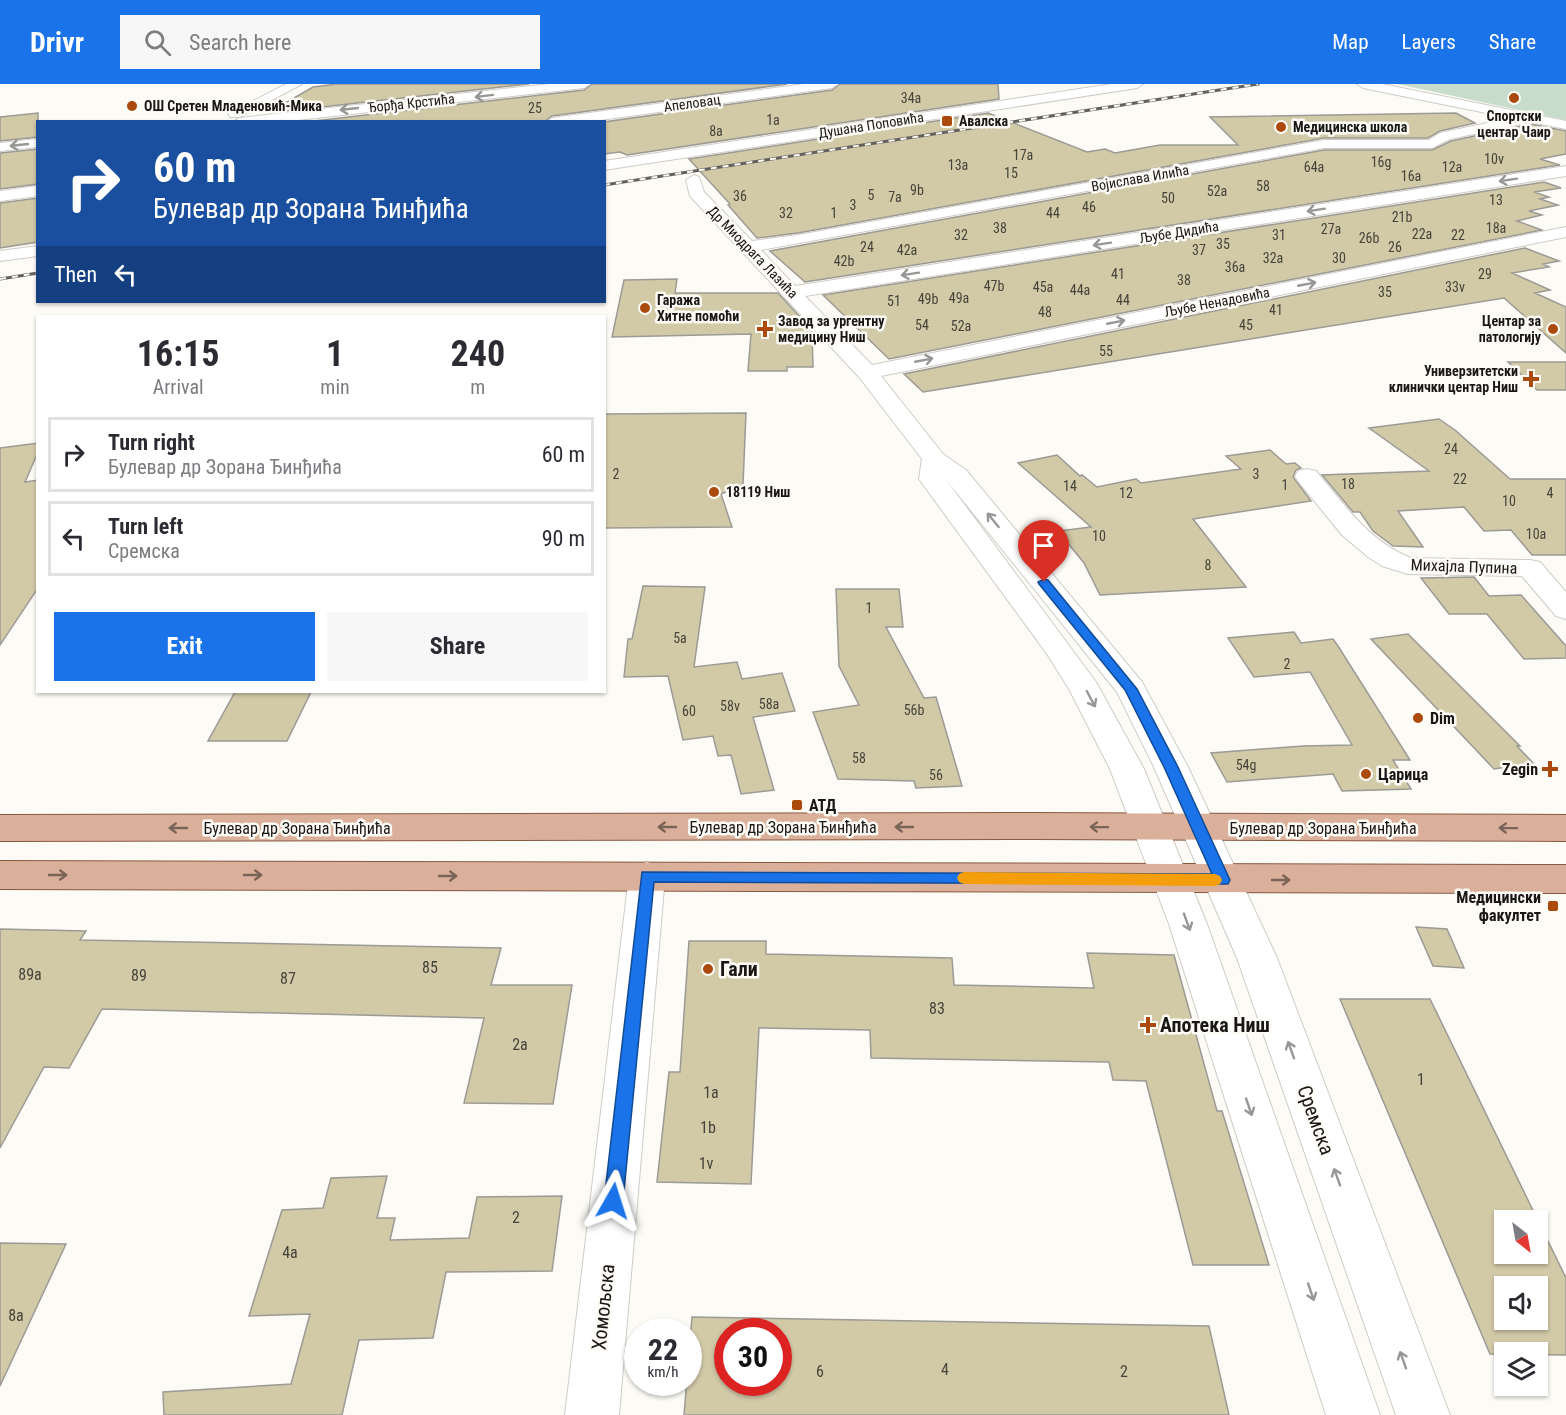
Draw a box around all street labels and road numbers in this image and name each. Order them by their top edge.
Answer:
street label: Ђорђа Крстића [367,90,455,116]
street label: Апеловац [663,91,721,115]
street label: Душана Поповића [817,109,925,141]
street label: Војислава Илића [1090,162,1190,194]
street label: Др Миодрага Лазића [705,202,801,302]
street label: Љубе Дидића [1138,218,1220,246]
street label: Љубе Ненадовића [1163,284,1271,320]
street label: Михајла Пупина [1410,555,1518,578]
street label: Булевар др Зорана Ђинђића [689,818,877,837]
street label: Булевар др Зорана Ђинђића [203,819,391,838]
street label: Булевар др Зорана Ђинђића [1229,819,1417,838]
street label: Сремска [1292,1082,1340,1158]
street label: Хомољска [587,1263,619,1351]

